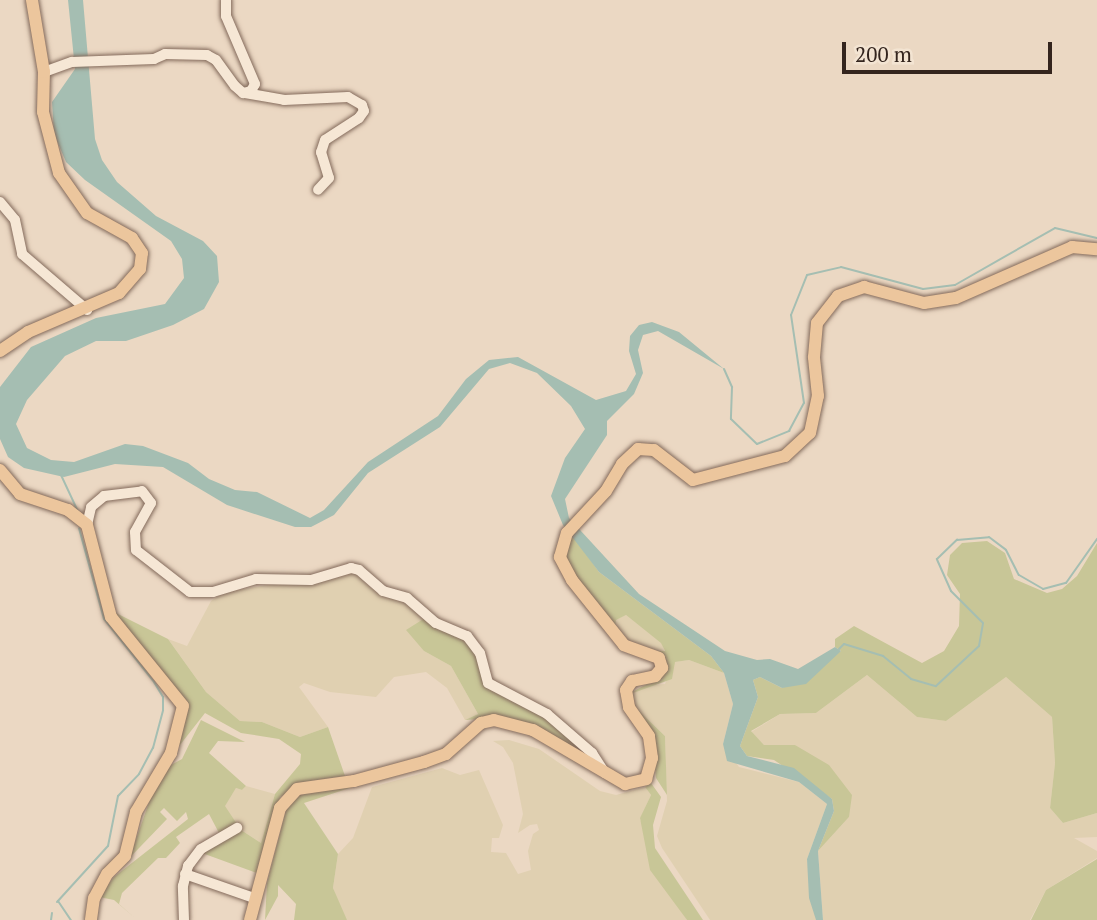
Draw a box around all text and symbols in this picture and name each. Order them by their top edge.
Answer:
scale bar [845,28,1055,72]
text: 200 m [855,40,912,68]

